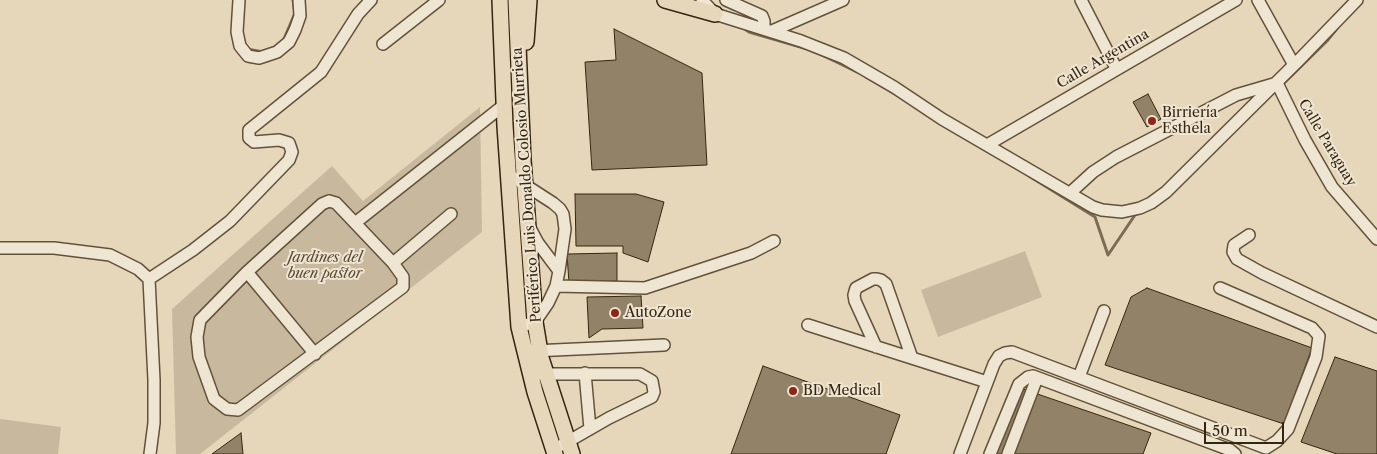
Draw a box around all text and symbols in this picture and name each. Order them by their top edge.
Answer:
street label: Calle Argentina [1054,26,1152,92]
street label: Periférico Luis Donaldo Colosio Murrieta [509,47,545,323]
street label: Calle Paraguay [1294,96,1360,190]
place label: Birriería Esthela [1162,105,1217,138]
marker: Birriería Esthela [1146,115,1158,127]
park label: Jardines del buen pastor [288,250,362,282]
place label: AutoZone [625,305,692,321]
marker: AutoZone [609,307,621,319]
place label: BD Medical [803,383,881,399]
marker: BD Medical [787,385,799,397]
scale bar [1207,412,1287,444]
text: 50 m [1212,421,1248,440]

